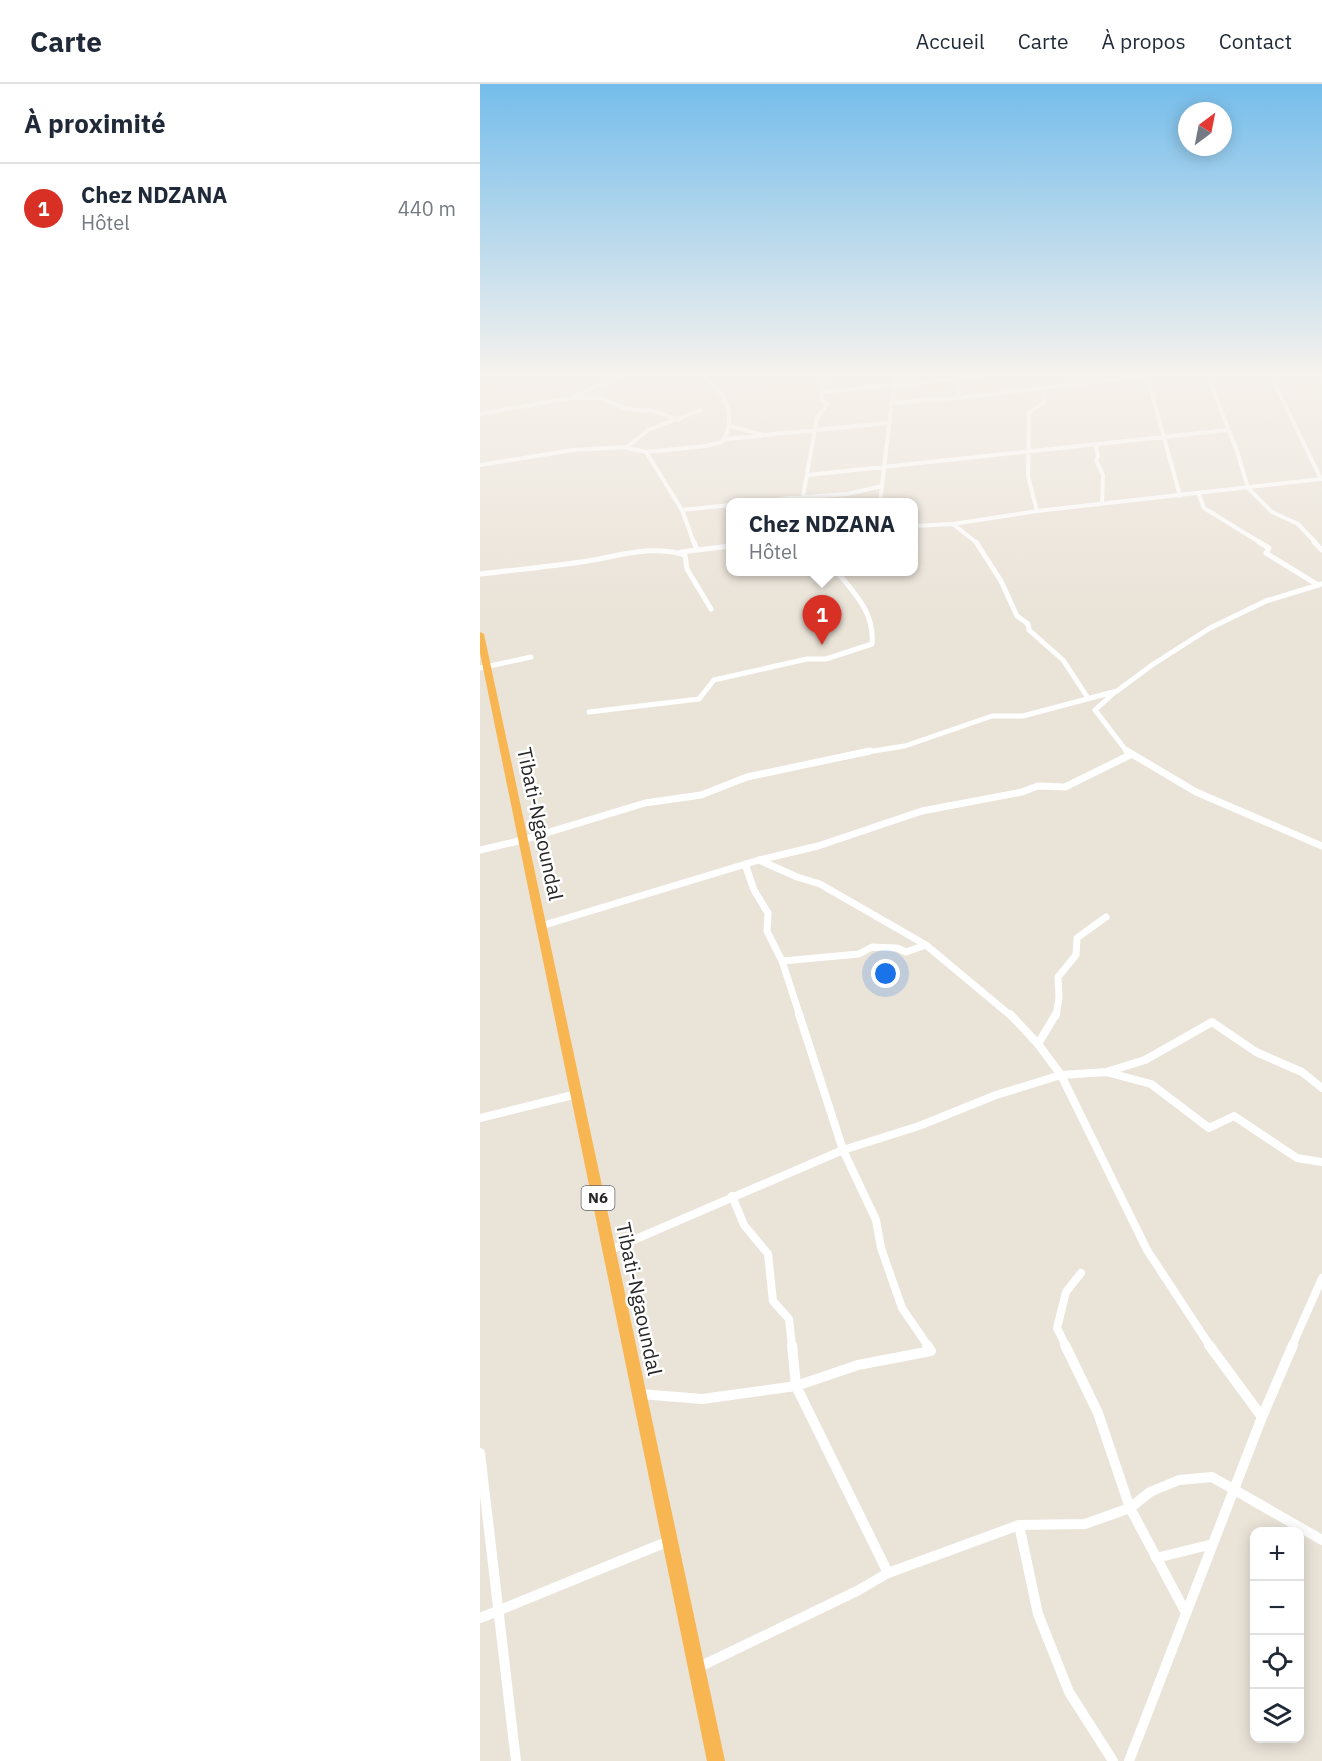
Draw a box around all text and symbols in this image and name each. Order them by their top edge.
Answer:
text: Carte [30,23,102,60]
text: Accueil [916,27,985,55]
text: Carte [1018,27,1069,55]
text: À propos [1102,27,1186,55]
text: Contact [1219,27,1292,55]
north arrow [1178,102,1232,156]
text: À proximité [24,106,166,140]
text: Chez NDZANA [81,180,227,209]
text: 1 [38,195,50,222]
text: 440 m [398,195,456,222]
text: Hôtel [81,209,130,236]
popup [726,498,918,576]
text: Chez NDZANA [749,509,895,538]
text: Hôtel [749,538,797,565]
pin: 1 [802,596,842,645]
street label: Tibati-Ngaoundal [511,745,570,903]
your location [871,959,900,988]
road number: N6 [582,1186,614,1210]
street label: Tibati-Ngaoundal [610,1220,669,1378]
map controls [1250,1527,1304,1743]
button: + [1250,1527,1304,1581]
button: − [1250,1581,1304,1635]
button: locate [1250,1635,1304,1689]
button: layers [1250,1689,1304,1743]

